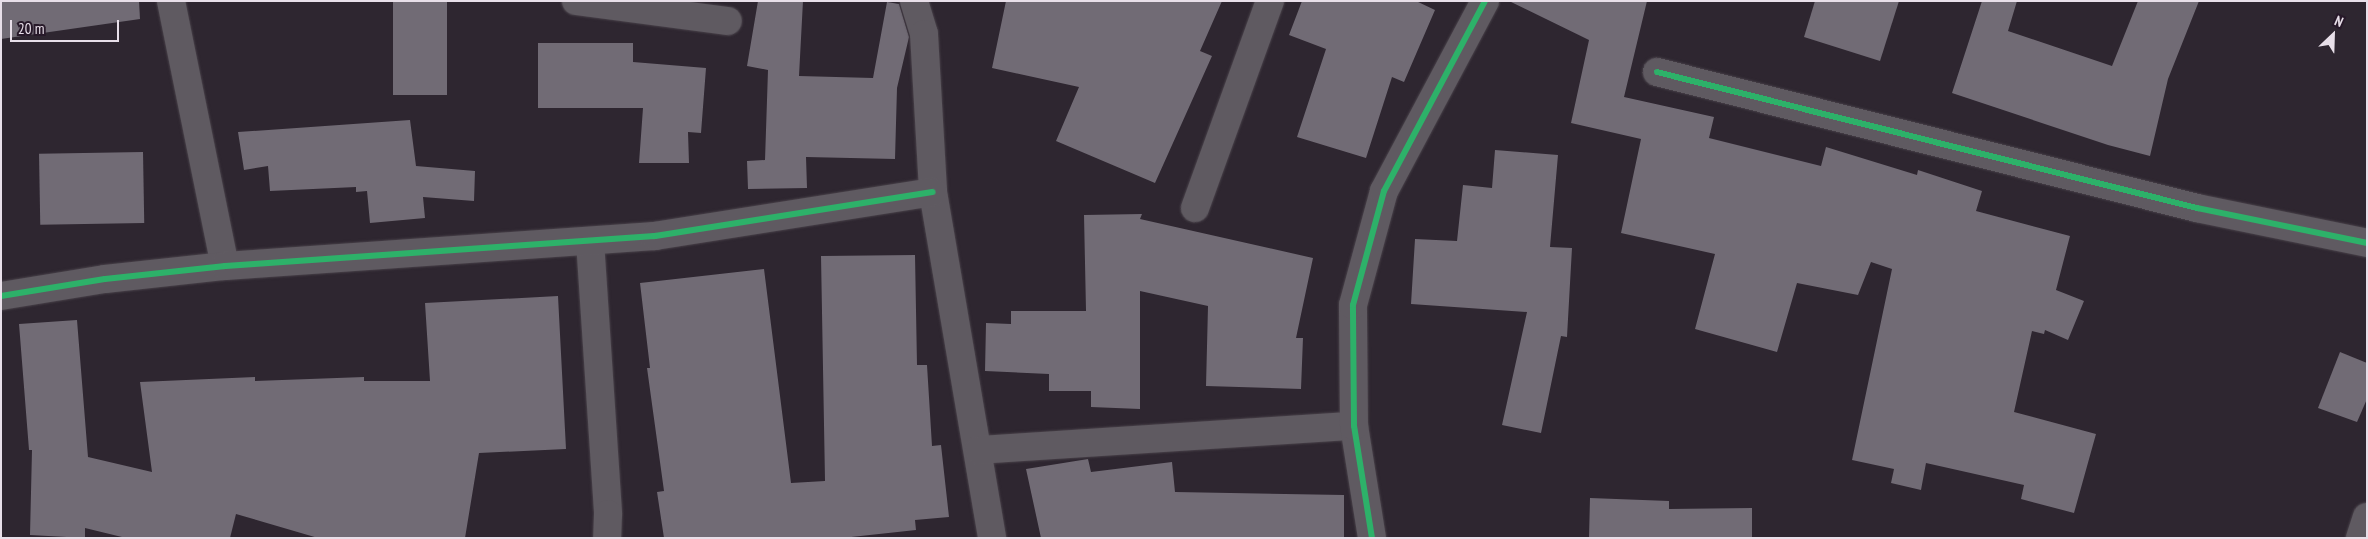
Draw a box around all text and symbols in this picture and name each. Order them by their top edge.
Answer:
scale bar [12,10,121,42]
north arrow [2308,10,2358,60]
text: N [2332,12,2346,31]
text: 20 m [18,19,44,38]

